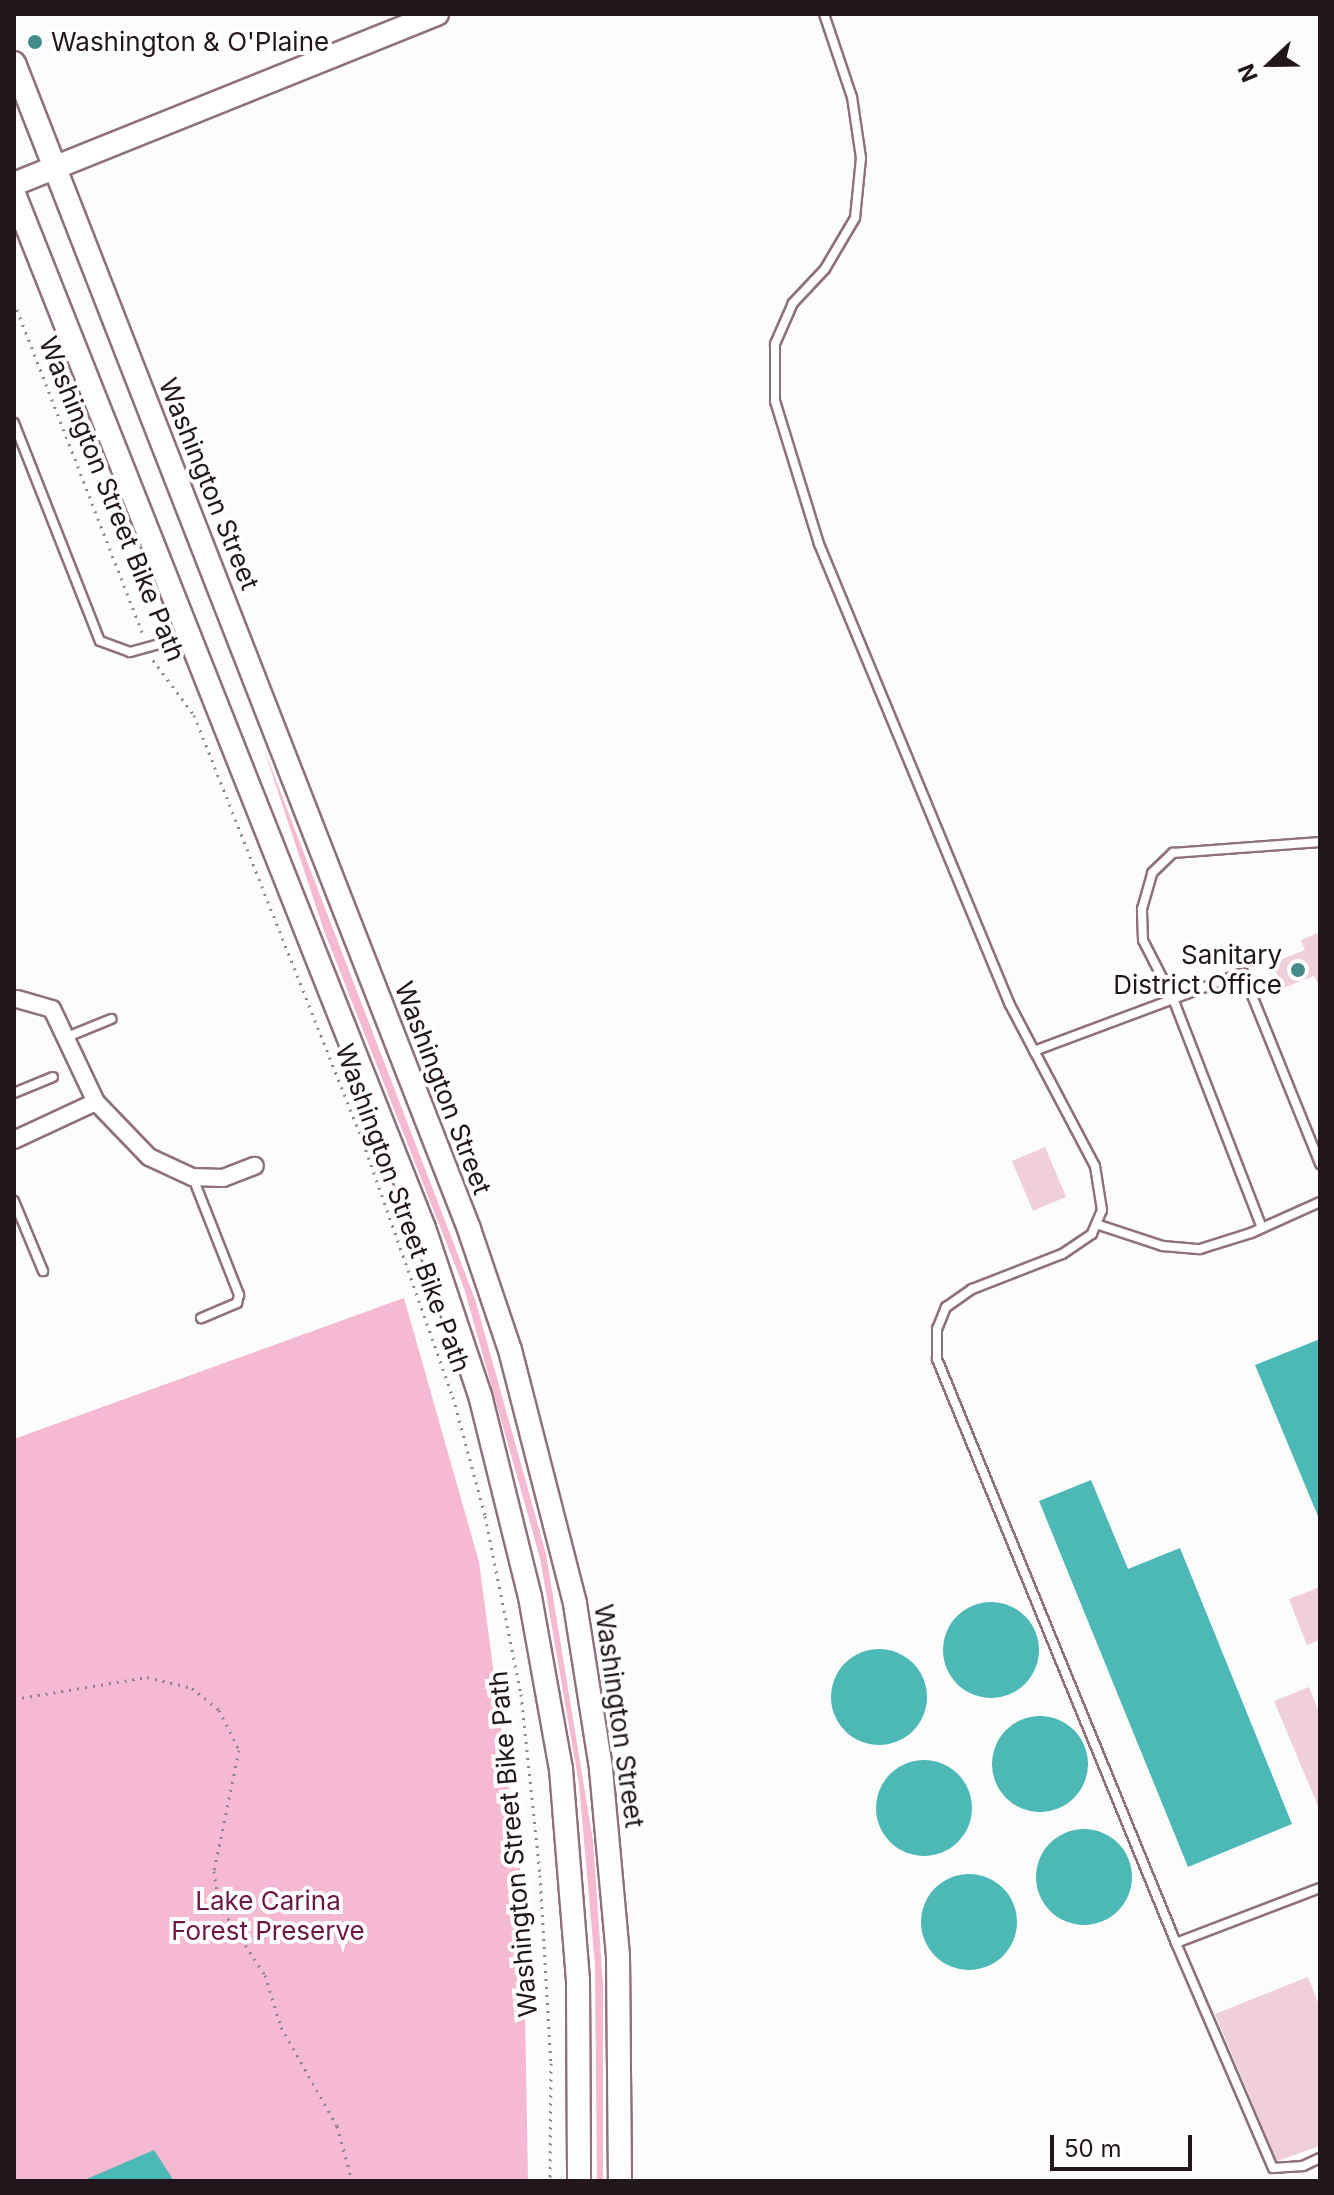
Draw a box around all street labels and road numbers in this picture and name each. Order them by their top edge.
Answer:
street label: Washington Street Bike Path [32,332,192,666]
street label: Washington Street [152,374,266,594]
street label: Washington Street [388,977,498,1199]
street label: Washington Street Bike Path [329,1039,477,1377]
street label: Washington Street [588,1602,650,1830]
street label: Washington Street Bike Path [482,1670,544,2018]

